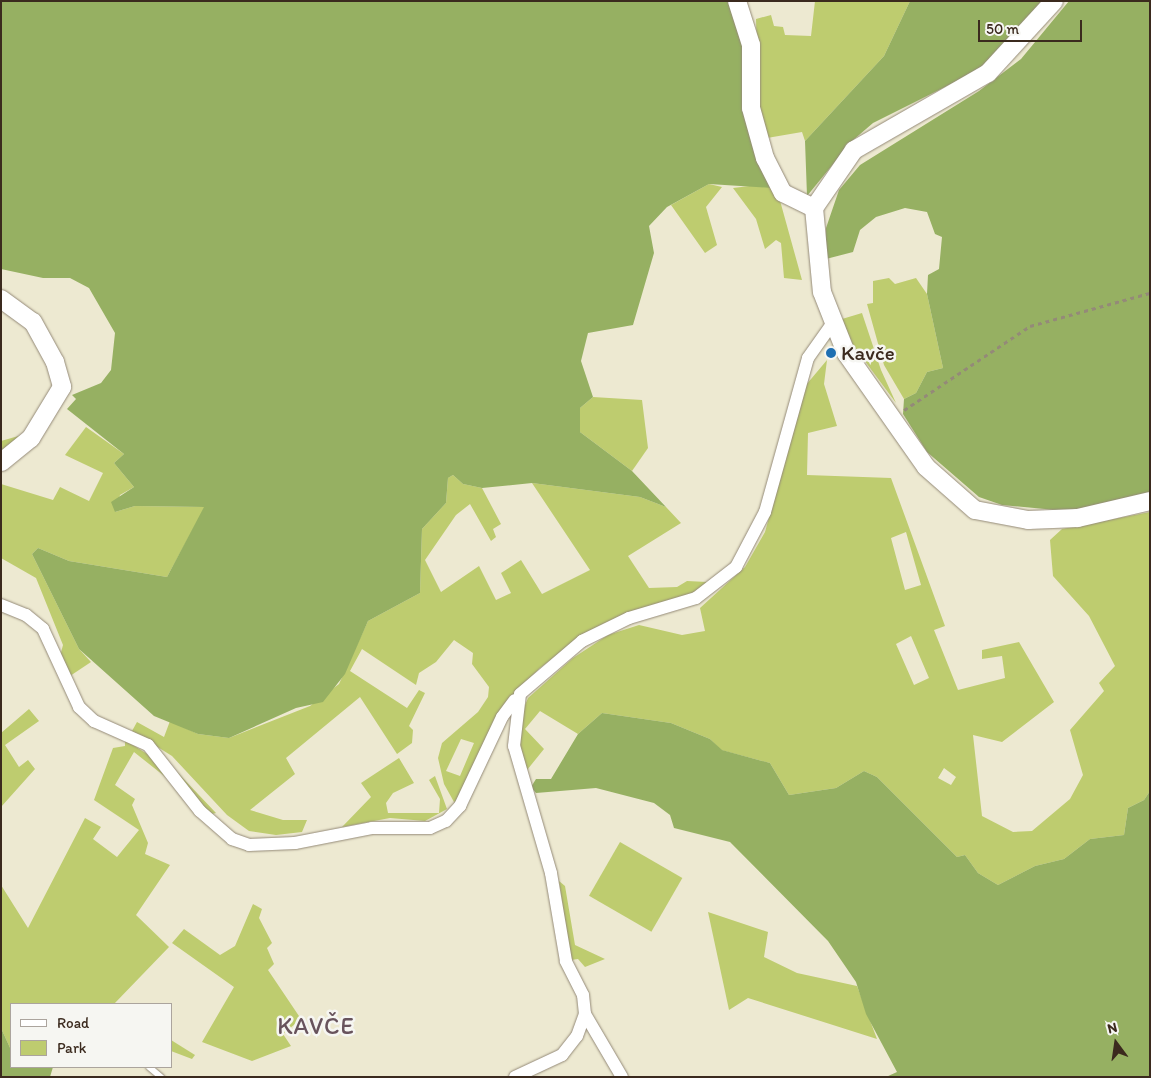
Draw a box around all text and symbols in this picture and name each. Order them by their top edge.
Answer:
scale bar [981,10,1085,42]
text: 50 m [986,20,1019,38]
place label: Kavče [841,340,895,366]
marker: Kavče [825,347,837,359]
legend [10,1003,172,1068]
district label: KAVČE [276,1012,356,1040]
text: Road [57,1014,89,1032]
north arrow [1091,1018,1141,1068]
text: N [1106,1019,1119,1037]
text: Park [57,1039,87,1057]

